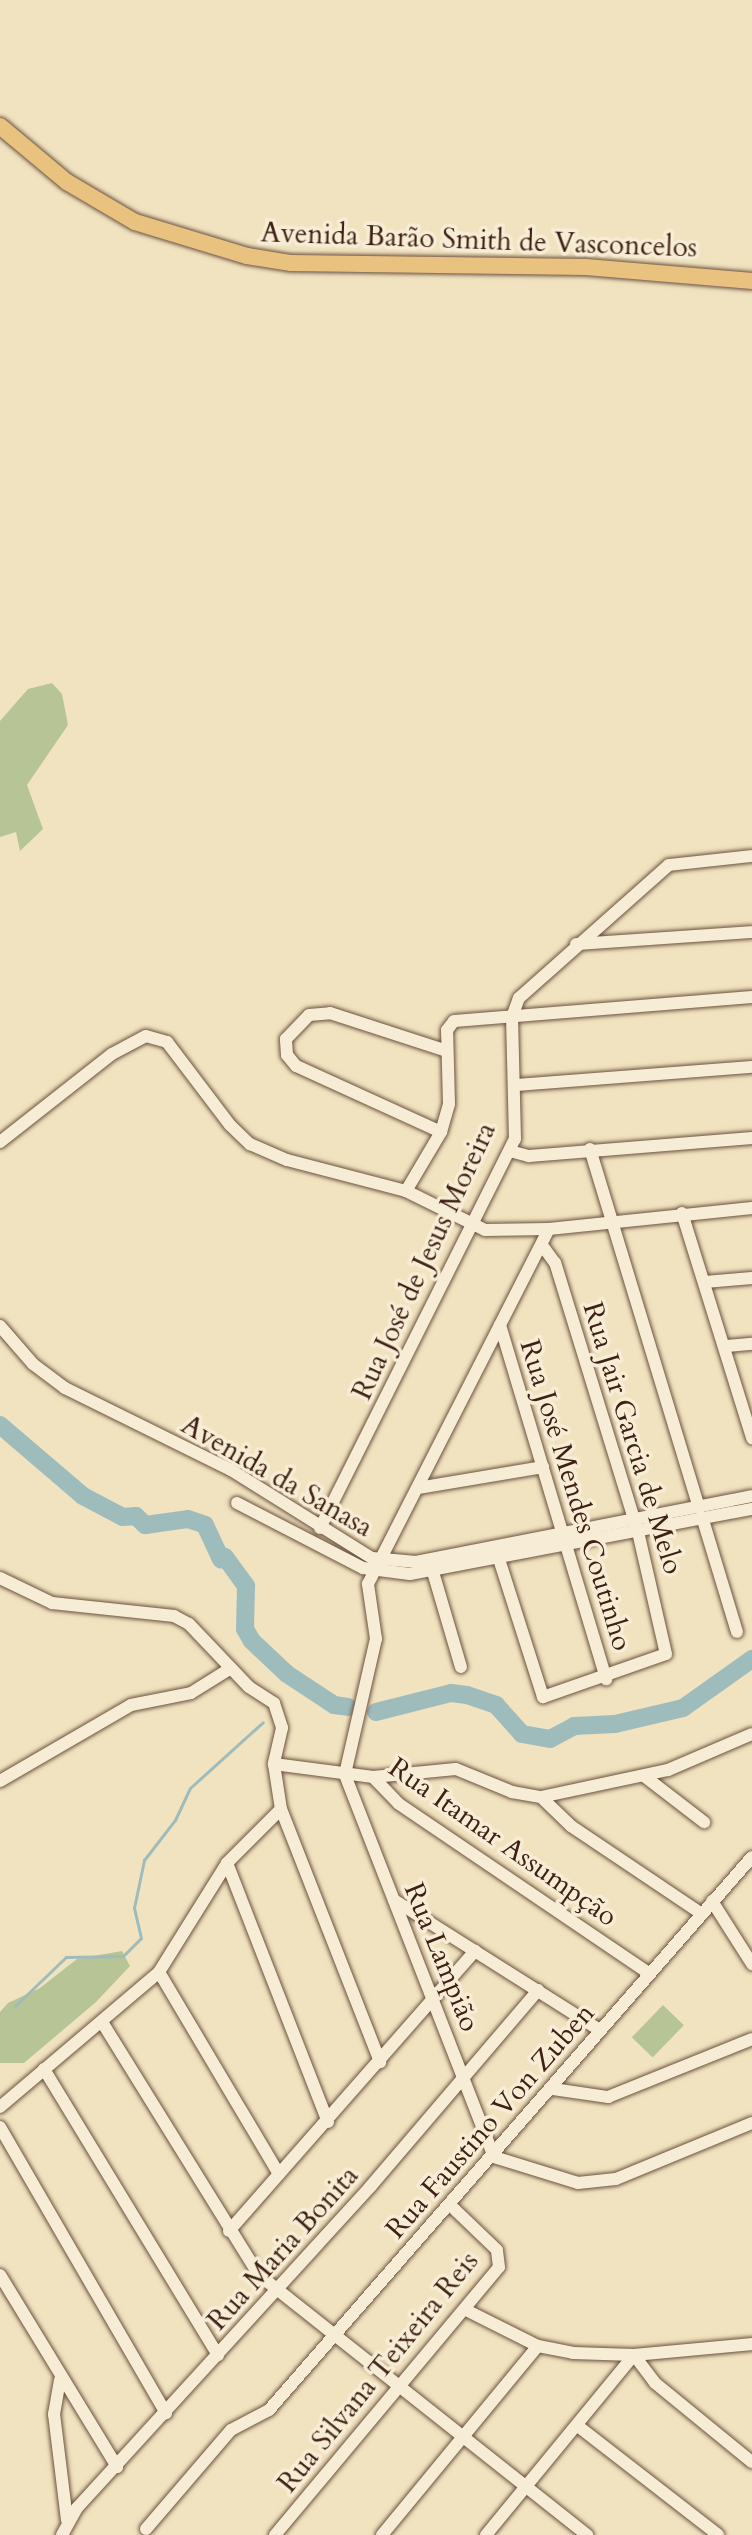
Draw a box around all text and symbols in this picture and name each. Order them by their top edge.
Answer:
street label: Avenida Barão Smith de Vasconcelos [260,216,698,264]
street label: Rua José de Jesus Moreira [345,1117,503,1405]
street label: Rua Jair Garcia de Melo [576,1298,690,1578]
street label: Rua José Mendes Coutinho [513,1336,639,1654]
street label: Avenida da Sanasa [175,1408,379,1544]
street label: Rua Itamar Assumpção [382,1750,624,1934]
street label: Rua Lampião [397,1878,487,2036]
street label: Rua Faustino Von Zuben [379,1997,601,2245]
street label: Rua Maria Bonita [200,2159,366,2337]
street label: Rua Silvana Teixeira Reis [271,2245,485,2499]

